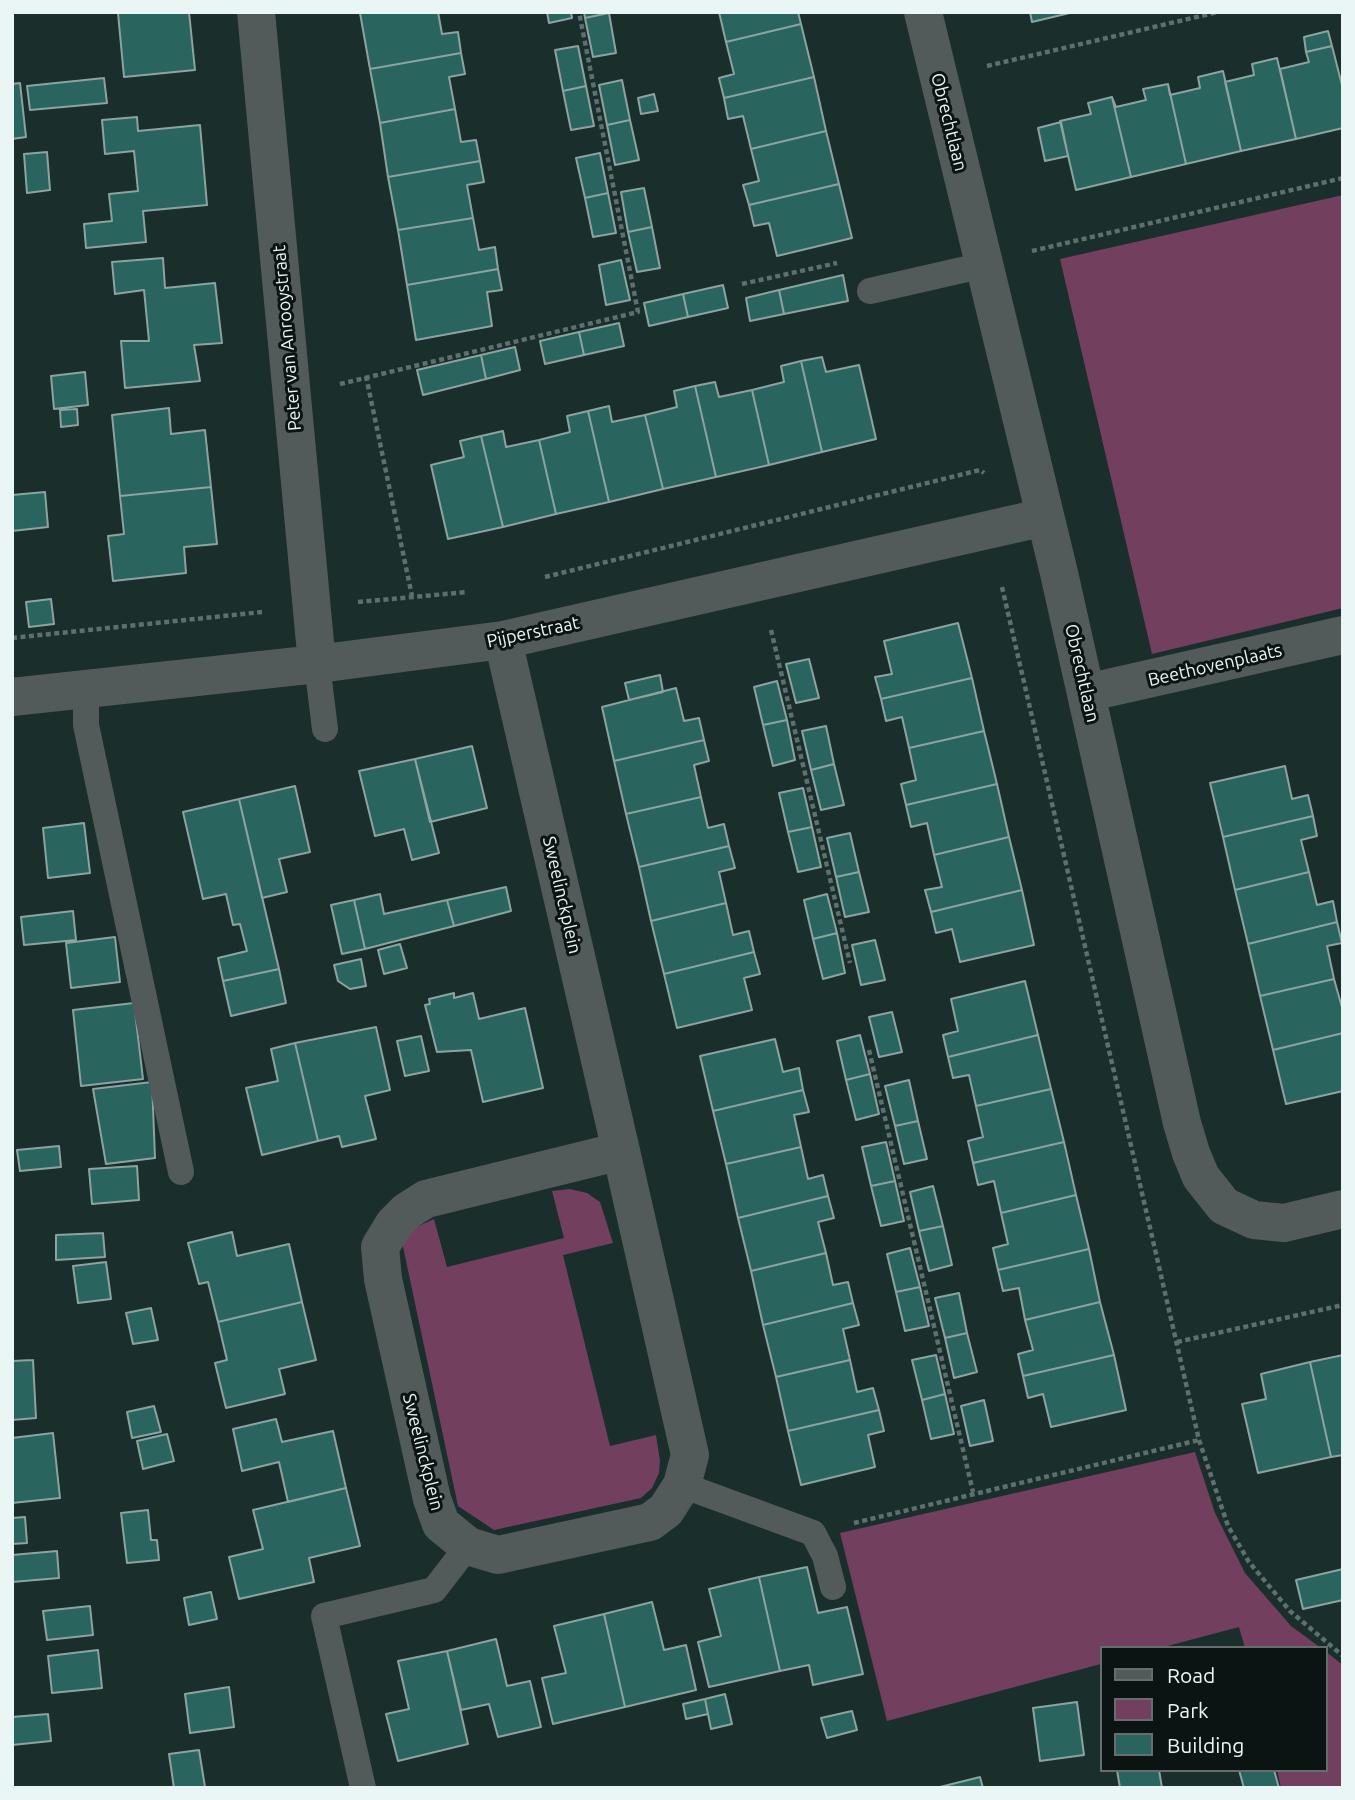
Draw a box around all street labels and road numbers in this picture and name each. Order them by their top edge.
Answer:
street label: Obrechtlaan [926,71,972,173]
street label: Peter van Anrooystraat [268,244,306,432]
street label: Pijperstraat [485,612,581,652]
street label: Obrechtlaan [1060,622,1104,724]
street label: Beethovenplaats [1146,639,1284,691]
street label: Sweelinckplein [538,834,586,956]
street label: Sweelinckplein [398,1391,448,1513]

